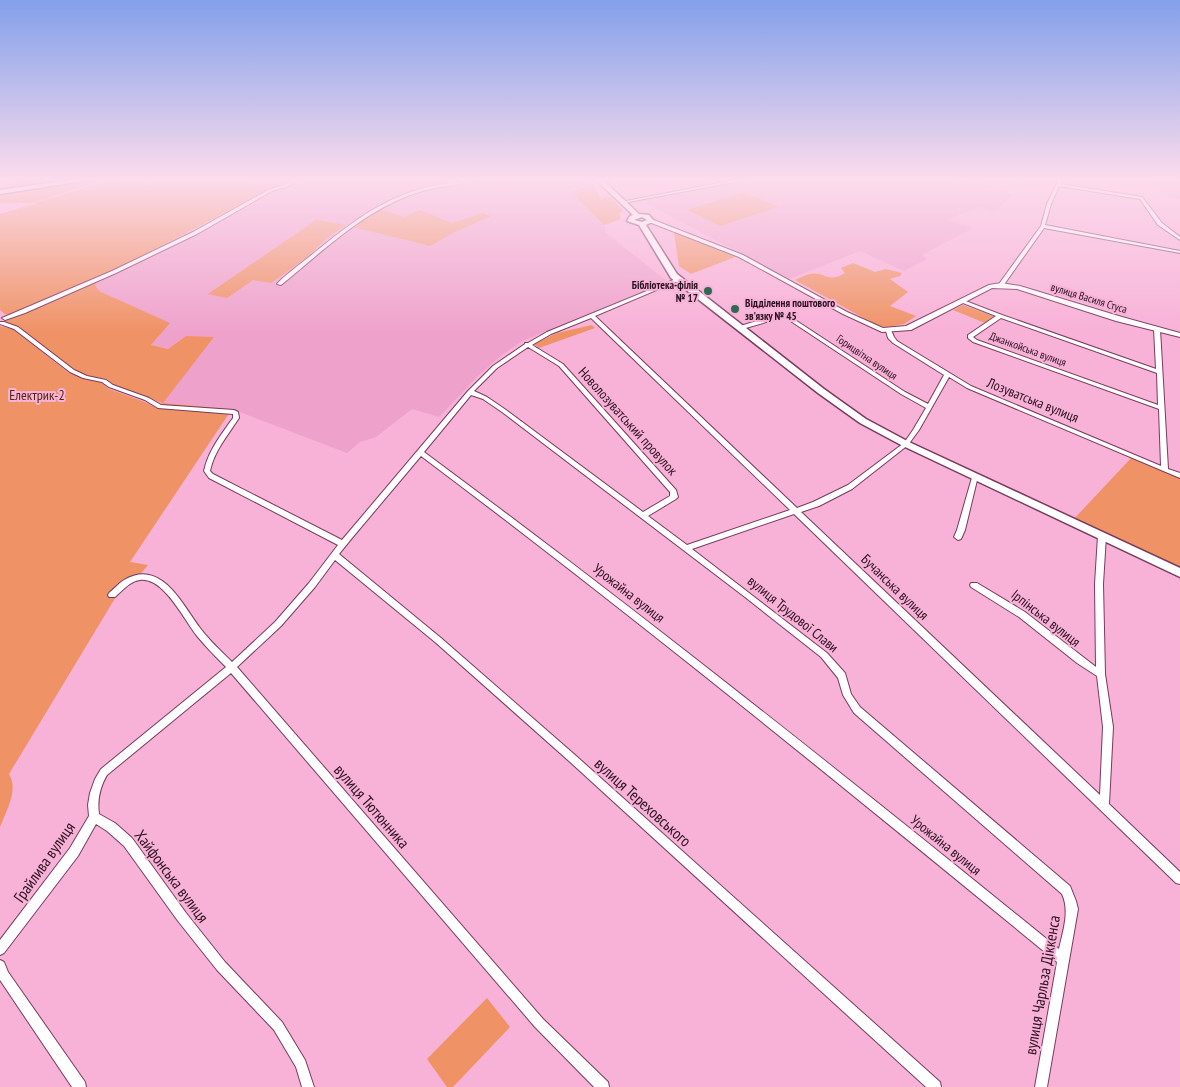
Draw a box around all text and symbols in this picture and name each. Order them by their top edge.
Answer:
place label: Бібліотека-філія № 17 [632,278,698,305]
street label: вулиця Василя Стуса [1049,280,1129,316]
marker: Бібліотека-філія № 17 [702,285,714,297]
place label: Відділення поштового зв'язку № 45 [745,296,835,323]
marker: Відділення поштового зв'язку № 45 [729,303,741,315]
street label: Джанкойська вулиця [988,329,1068,369]
street label: Горицвітна вулиця [834,331,900,383]
street label: Новолозуватський провулок [575,363,682,479]
street label: Лозуватська вулиця [984,373,1081,427]
park label: Електрик-2 [9,386,65,404]
street label: Бучанська вулиця [857,550,933,624]
street label: Урожайна вулиця [590,559,668,627]
street label: вулиця Трудової Слави [744,572,842,656]
street label: Ірпінська вулиця [1008,585,1084,651]
street label: вулиця Тереховського [590,753,696,851]
street label: вулиця Тютюнника [330,760,414,852]
street label: Урожайна вулиця [907,811,985,879]
street label: Грайлива вулиця [9,818,79,906]
street label: Хайфонська вулиця [131,826,213,926]
street label: вулиця Чарльза Діккенса [1020,914,1064,1056]

